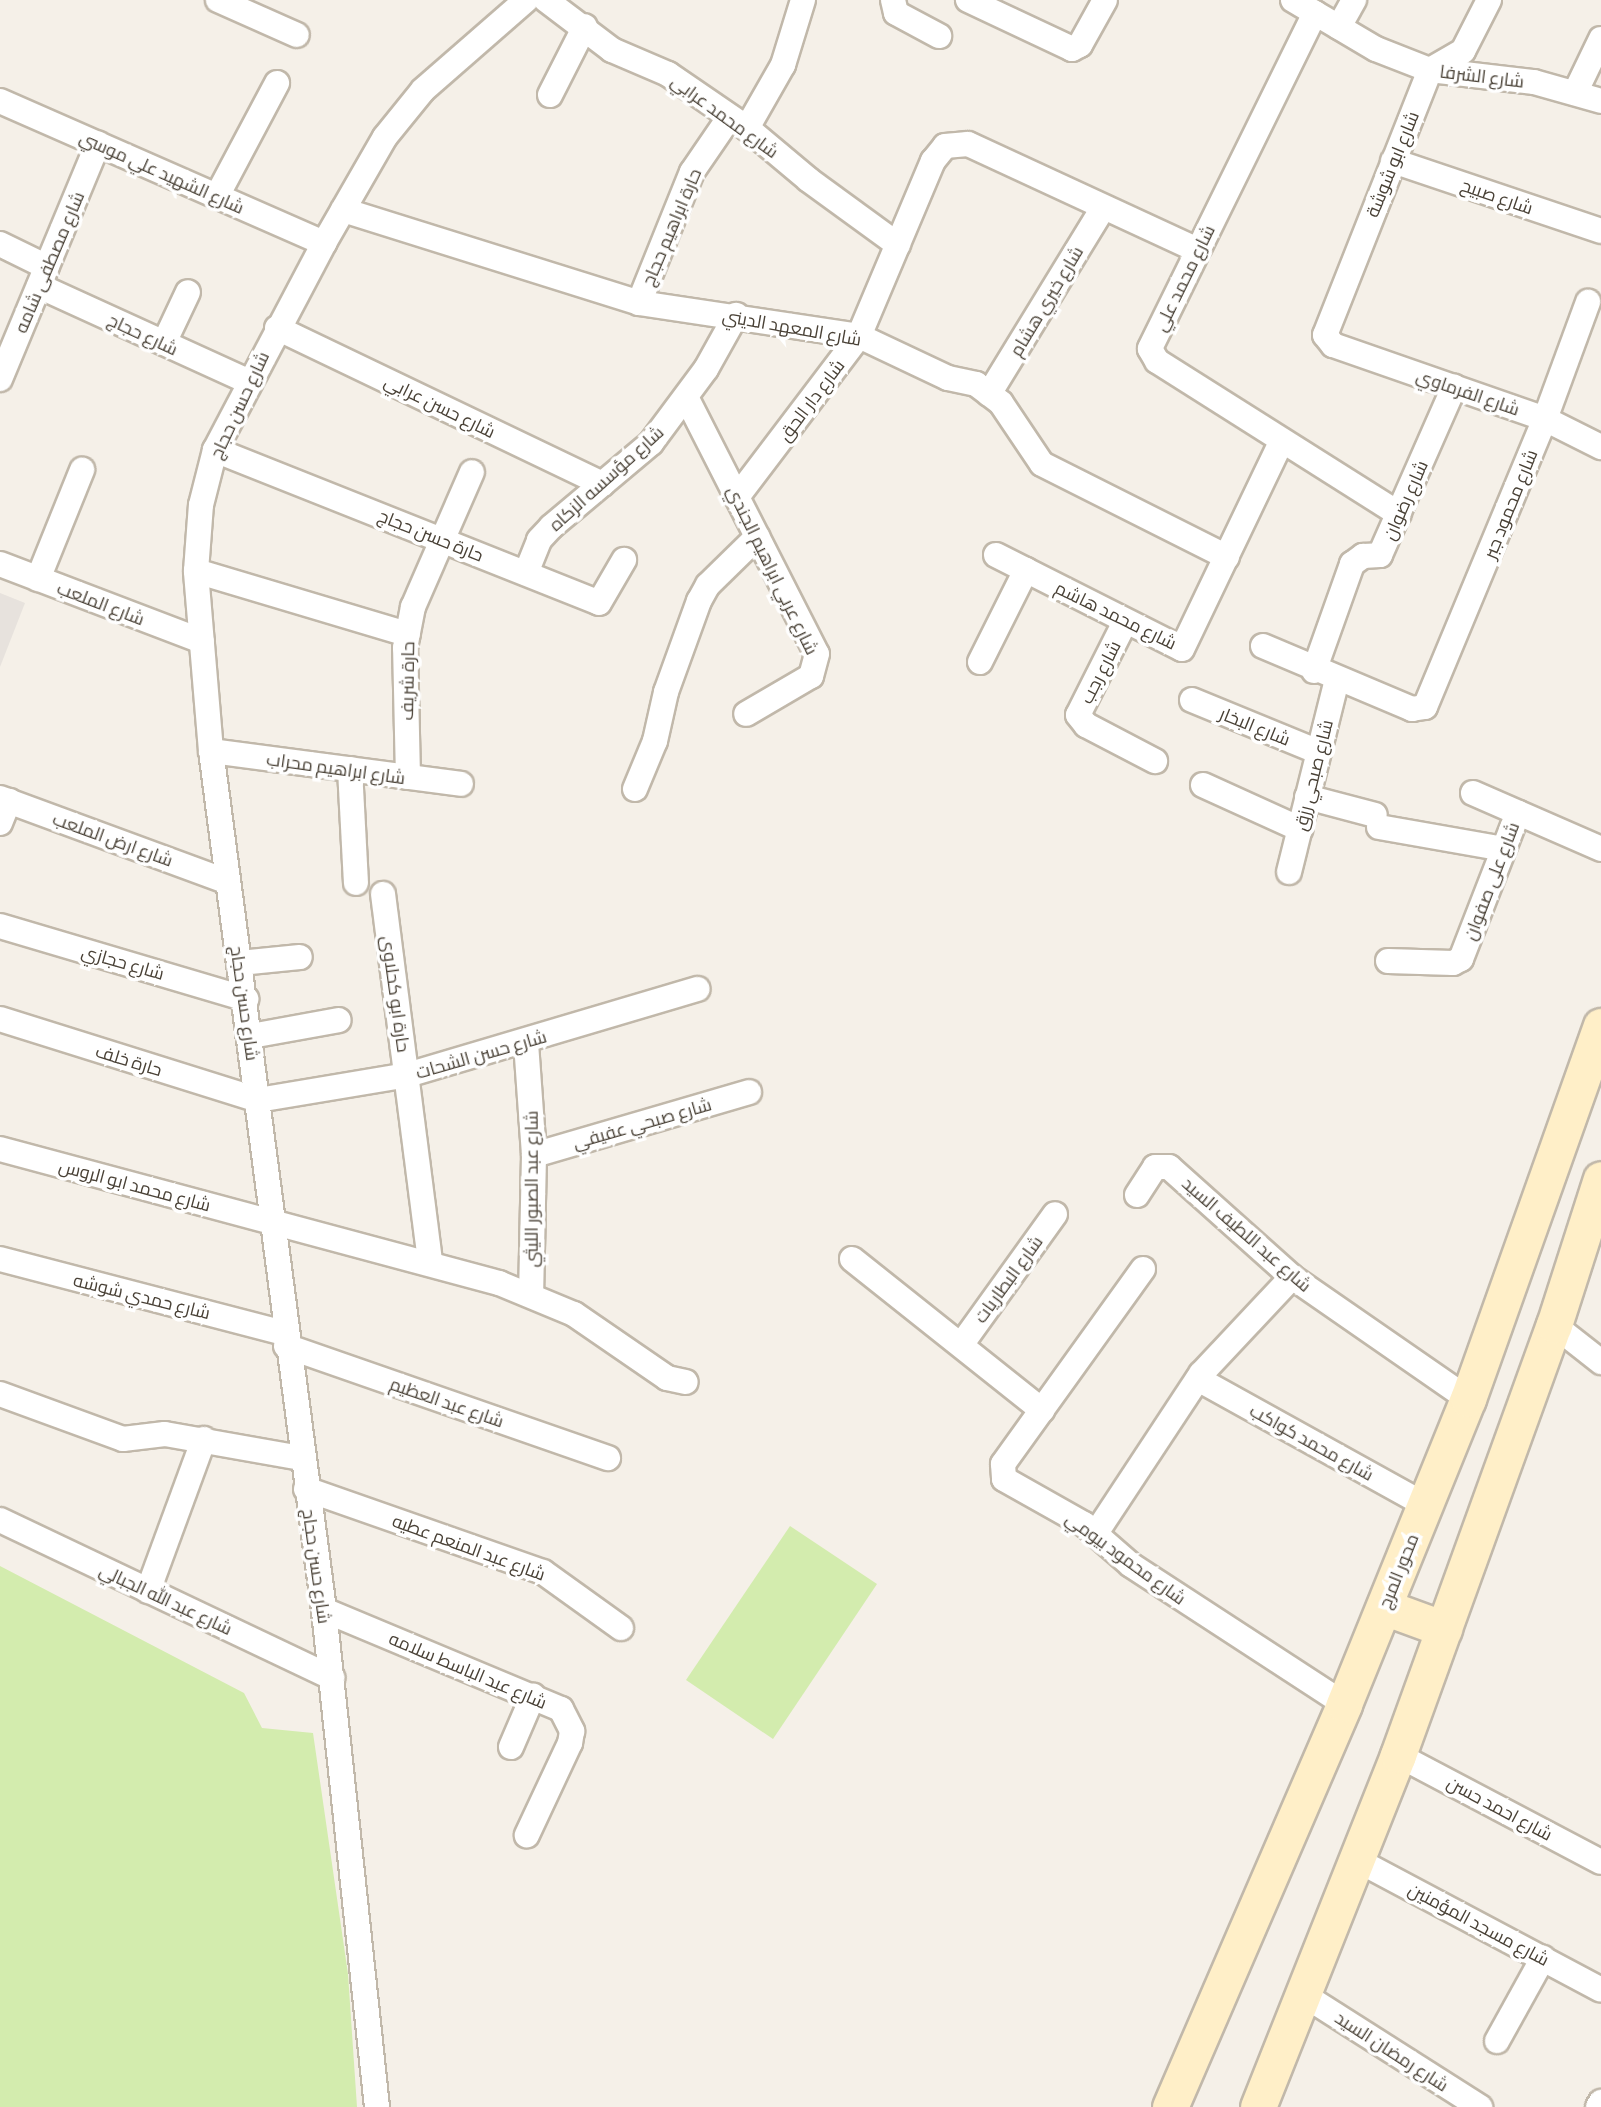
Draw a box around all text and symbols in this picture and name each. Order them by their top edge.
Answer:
street label: شارع الشرفا [1439,60,1525,92]
street label: شارع محمد عرابي [667,70,783,162]
street label: شارع ابو شوشة [1361,108,1423,220]
street label: شارع الشهيد علي موسي [76,126,248,218]
street label: حارة ابراهيم حجاج [637,165,705,289]
street label: شارع صبيح [1458,174,1536,218]
street label: شارع مصطفى شامه [9,188,89,336]
street label: شارع محمد علي [1149,221,1219,335]
street label: شارع خيري هشام [1005,242,1087,360]
street label: شارع المعهد الديني [721,304,863,350]
street label: شارع حجاج [104,308,182,360]
street label: شارع حسن حجاج [205,348,273,462]
street label: شارع دار الحق [773,355,849,445]
street label: شارع الفرماوي [1414,364,1522,420]
street label: شارع حسن عرابي [381,370,499,442]
street label: شارع مؤسسه الزكاه [544,421,668,535]
street label: شارع محمود جبر [1478,446,1542,562]
street label: شارع رضوان [1378,457,1432,543]
street label: شارع عربي ابراهيم الجندي [723,482,823,658]
street label: حارة حسن حجاج [375,504,487,566]
street label: شارع الملعب [54,576,148,630]
street label: شارع محمد هاشم [1052,576,1180,654]
street label: شارع رجب [1075,637,1125,707]
street label: حارة شريف [396,641,418,721]
street label: شارع البخار [1217,702,1293,750]
street label: شارع صبحي رزق [1289,717,1337,833]
street label: شارع ابراهيم محراب [265,748,407,788]
street label: شارع ارض الملعب [50,807,176,871]
street label: شارع على صفوان [1459,819,1523,943]
street label: حارة ابو كحلاوى [377,934,415,1054]
street label: شارع حجازي [79,940,167,984]
street label: شارع حسن حجاج [226,944,264,1062]
street label: شارع حسن الشحات [413,1025,549,1083]
street label: حارة خلف [93,1040,165,1080]
street label: شارع صبحي عفيفي [570,1093,714,1153]
street label: شارع عبد الصبور الليثي [520,1111,542,1267]
street label: شارع محمد ابو الروس [57,1154,213,1216]
street label: شارع عبد اللطيف السيد [1178,1172,1316,1296]
street label: شارع البطاريات [969,1231,1047,1327]
street label: شارع حمدي شوشه [71,1269,213,1323]
street label: شارع عبد العظيم [387,1372,507,1432]
street label: شارع محمد كواكب [1246,1399,1378,1485]
street label: شارع حسن حجاج [298,1507,336,1625]
street label: شارع محمود بيومي [1062,1507,1190,1609]
street label: شارع عبد المنعم عطيه [390,1509,548,1585]
street label: محور المرج [1373,1530,1423,1612]
street label: شارع عبد الله الجبالي [96,1559,236,1639]
street label: شارع عبد الباسط سلامه [386,1627,550,1713]
street label: شارع احمد حسن [1444,1771,1556,1845]
street label: شارع مسجد المؤمنين [1405,1878,1553,1970]
street label: شارع رمضان السيد [1331,2006,1453,2096]

